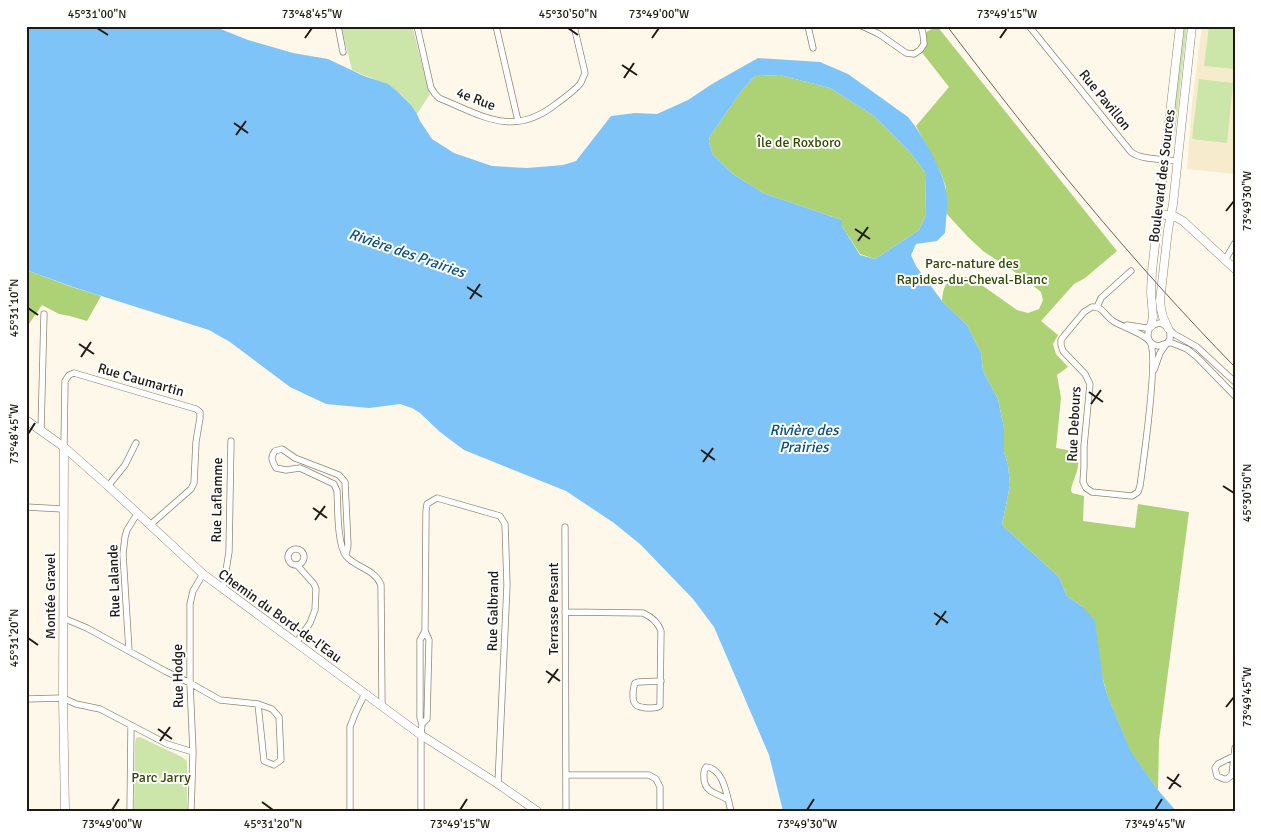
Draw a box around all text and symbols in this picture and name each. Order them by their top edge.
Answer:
text: 45°31'00"N [68,7,126,22]
text: 73°48'45"W [282,7,342,22]
text: 45°30'50"N [539,7,597,22]
text: 73°49'00"W [629,7,689,22]
text: 73°49'15"W [977,7,1037,22]
street label: Rue Pavillon [1075,66,1135,134]
street label: 4e Rue [454,84,498,114]
street label: Boulevard des Sources [1145,108,1179,244]
park label: Île de Roxboro [756,134,841,151]
text: 73°49'30"W [1240,171,1255,231]
water label: Rivière des Prairies [346,225,469,282]
park label: Parc-nature des Rapides-du-Cheval-Blanc [896,255,1048,288]
text: 45°31'10"N [7,279,22,337]
street label: Rue Caumartin [96,360,186,400]
street label: Rue Debours [1064,386,1084,462]
text: 73°48'45"W [7,404,22,464]
water label: Rivière des Prairies [769,421,840,456]
street label: Rue Laflamme [208,457,226,543]
text: 45°30'50"N [1240,464,1255,522]
street label: Rue Lalande [104,544,124,618]
street label: Montée Gravel [42,553,59,639]
street label: Terrasse Pesant [545,563,562,655]
street label: Chemin du Bord-de-l'Eau [215,565,345,667]
street label: Rue Galbrand [484,571,502,651]
text: 45°31'20"N [7,609,22,667]
street label: Rue Hodge [169,644,187,708]
text: 73°49'45"W [1240,667,1255,727]
park label: Parc Jarry [131,769,191,786]
text: 73°49'00"W [82,817,142,832]
text: 45°31'20"N [244,817,302,832]
text: 73°49'15"W [430,817,490,832]
text: 73°49'30"W [777,817,837,832]
text: 73°49'45"W [1125,817,1185,832]

